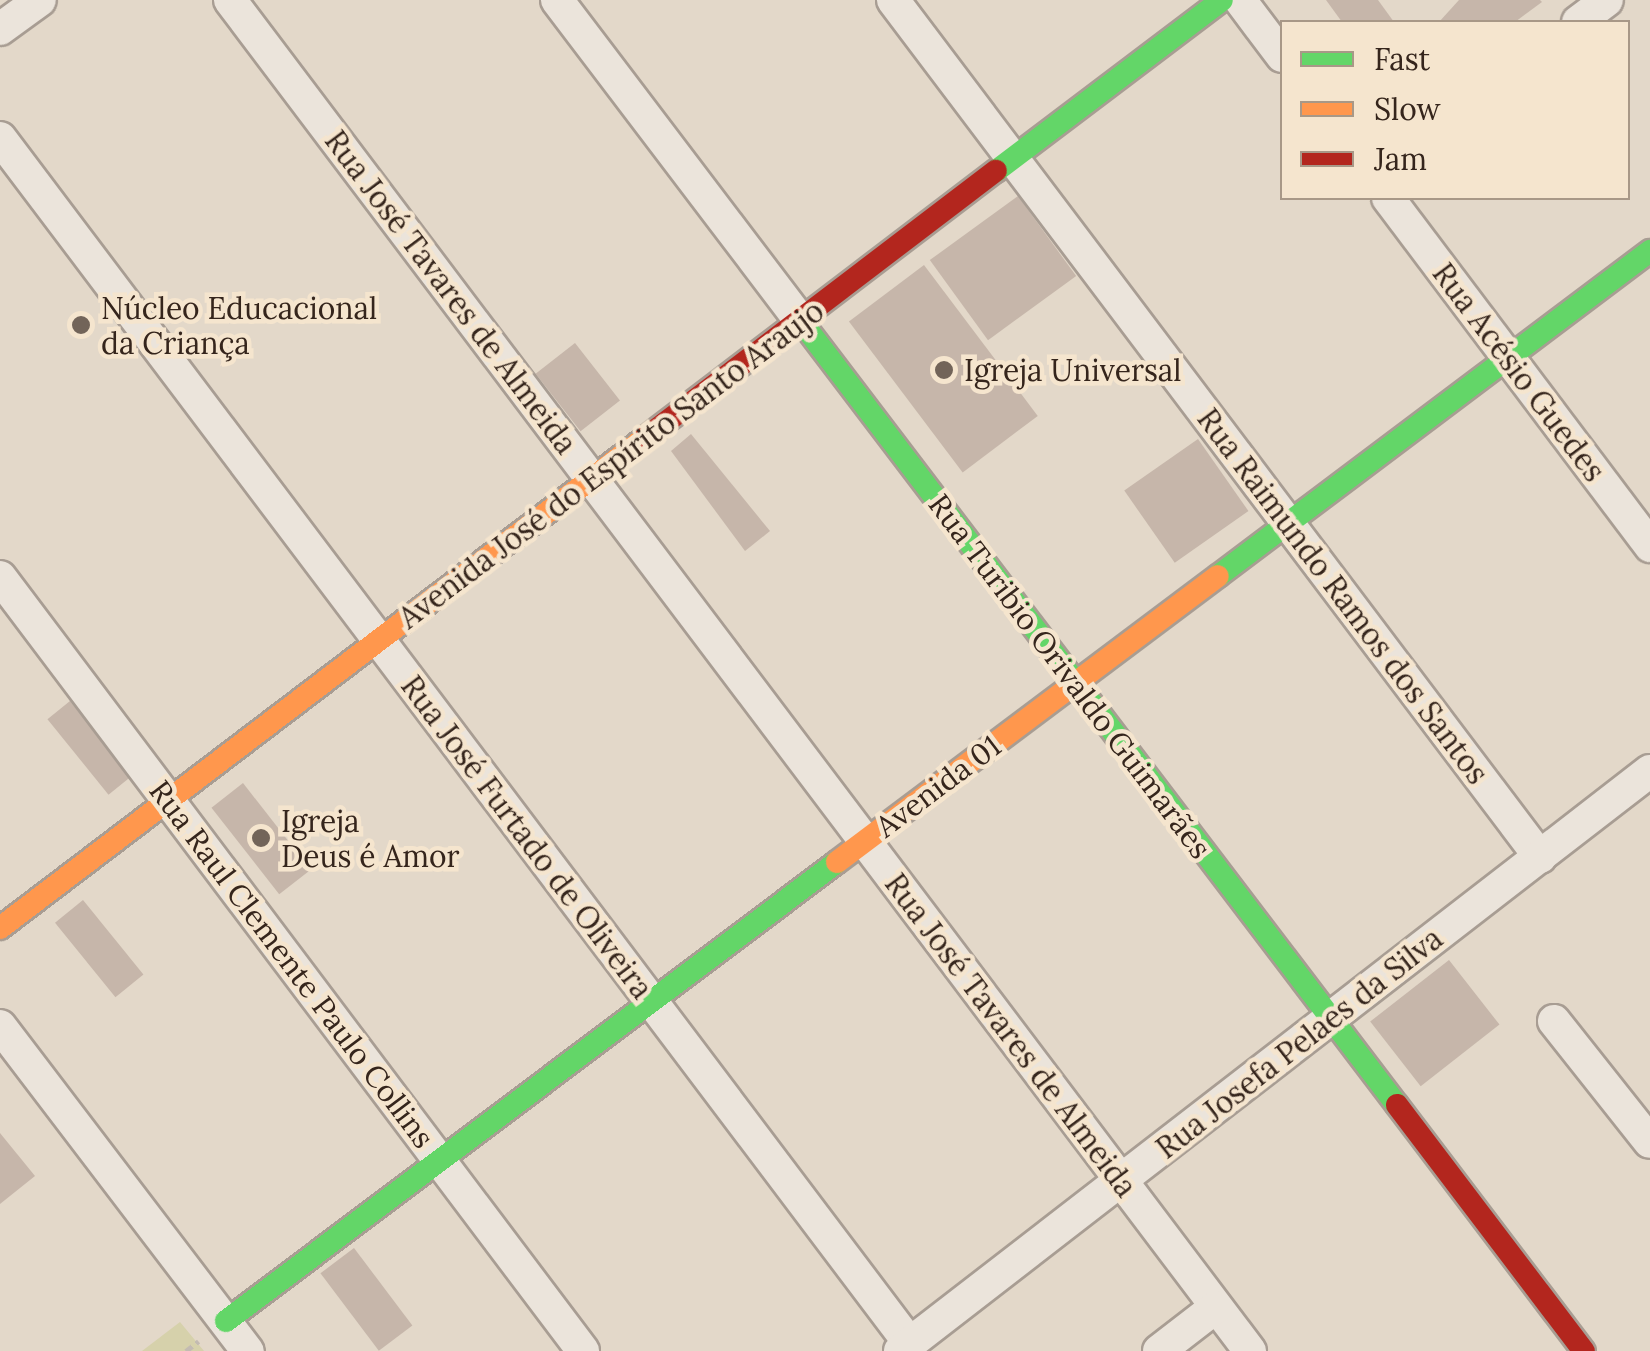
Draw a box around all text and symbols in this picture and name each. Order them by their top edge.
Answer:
legend [1280,20,1630,200]
text: Fast [1374,40,1430,78]
text: Slow [1374,90,1440,128]
street label: Rua José Tavares de Almeida [318,123,584,461]
text: Jam [1374,140,1427,178]
street label: Rua Acésio Guedes [1425,256,1613,488]
place label: Núcleo Educacional da Criança [101,290,377,360]
street label: Avenida José do Espírito Santo Araujo [391,292,831,636]
marker: Núcleo Educacional da Criança [70,314,92,336]
place label: Igreja Universal [964,352,1181,388]
marker: Igreja Universal [933,359,955,381]
street label: Rua Raimundo Ramos dos Santos [1190,401,1496,791]
street label: Rua Turibio Orivaldo Guimarães [921,487,1219,865]
street label: Rua José Furtado de Oliveira [394,668,660,1006]
street label: Avenida 01 [868,727,1008,845]
street label: Rua Raul Clemente Paulo Collins [142,773,442,1155]
place label: Igreja Deus é Amor [281,803,460,874]
marker: Igreja Deus é Amor [250,827,272,849]
street label: Rua José Tavares de Almeida [878,866,1144,1204]
street label: Rua Josefa Pelaes da Silva [1149,920,1449,1166]

